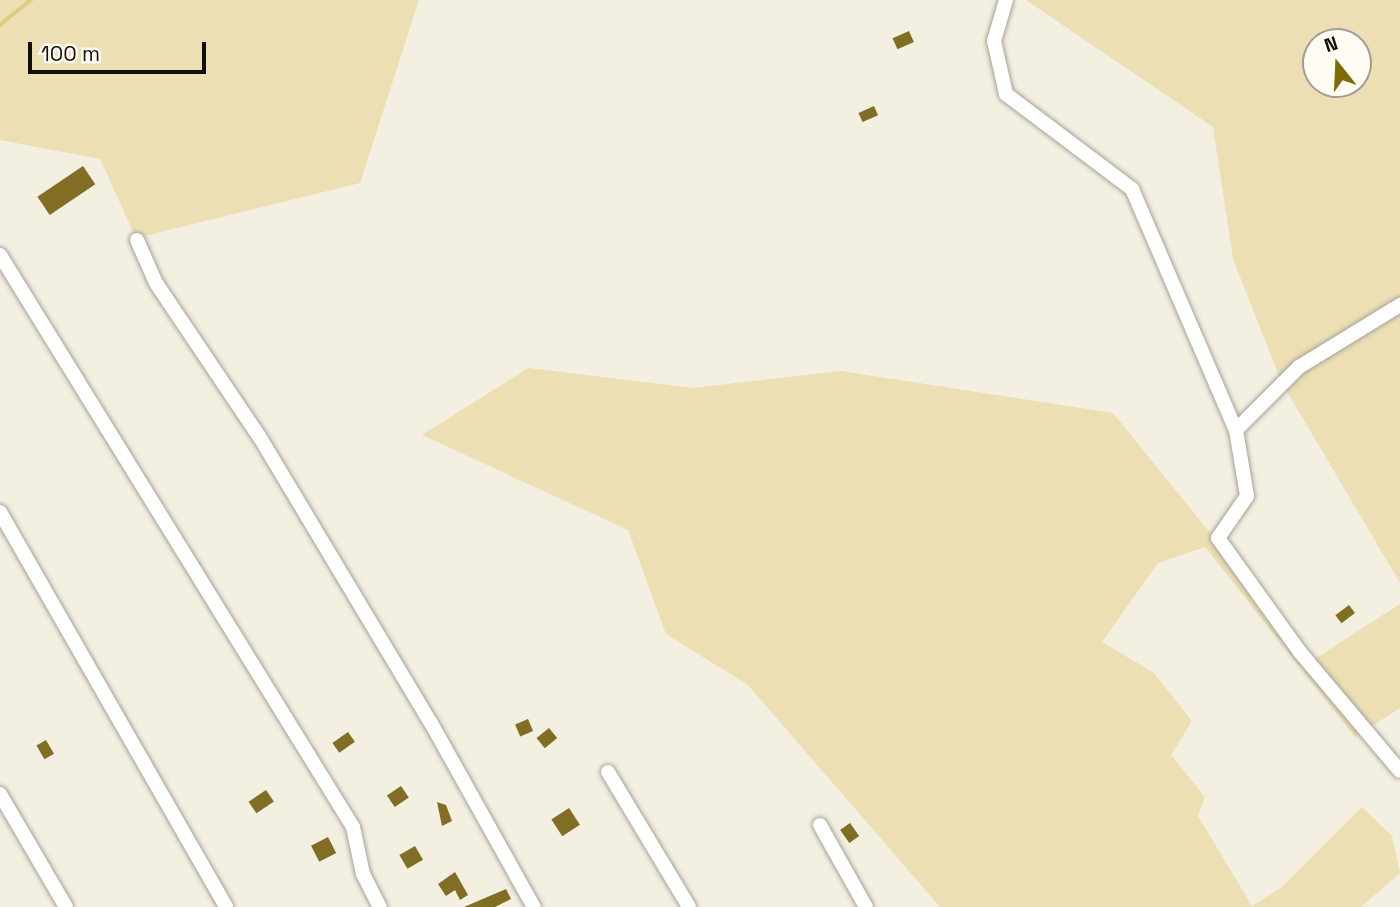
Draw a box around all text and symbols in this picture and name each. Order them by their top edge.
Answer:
scale bar [32,28,210,72]
north arrow [1302,28,1372,98]
text: N [1321,31,1341,58]
text: 100 m [41,40,100,67]

